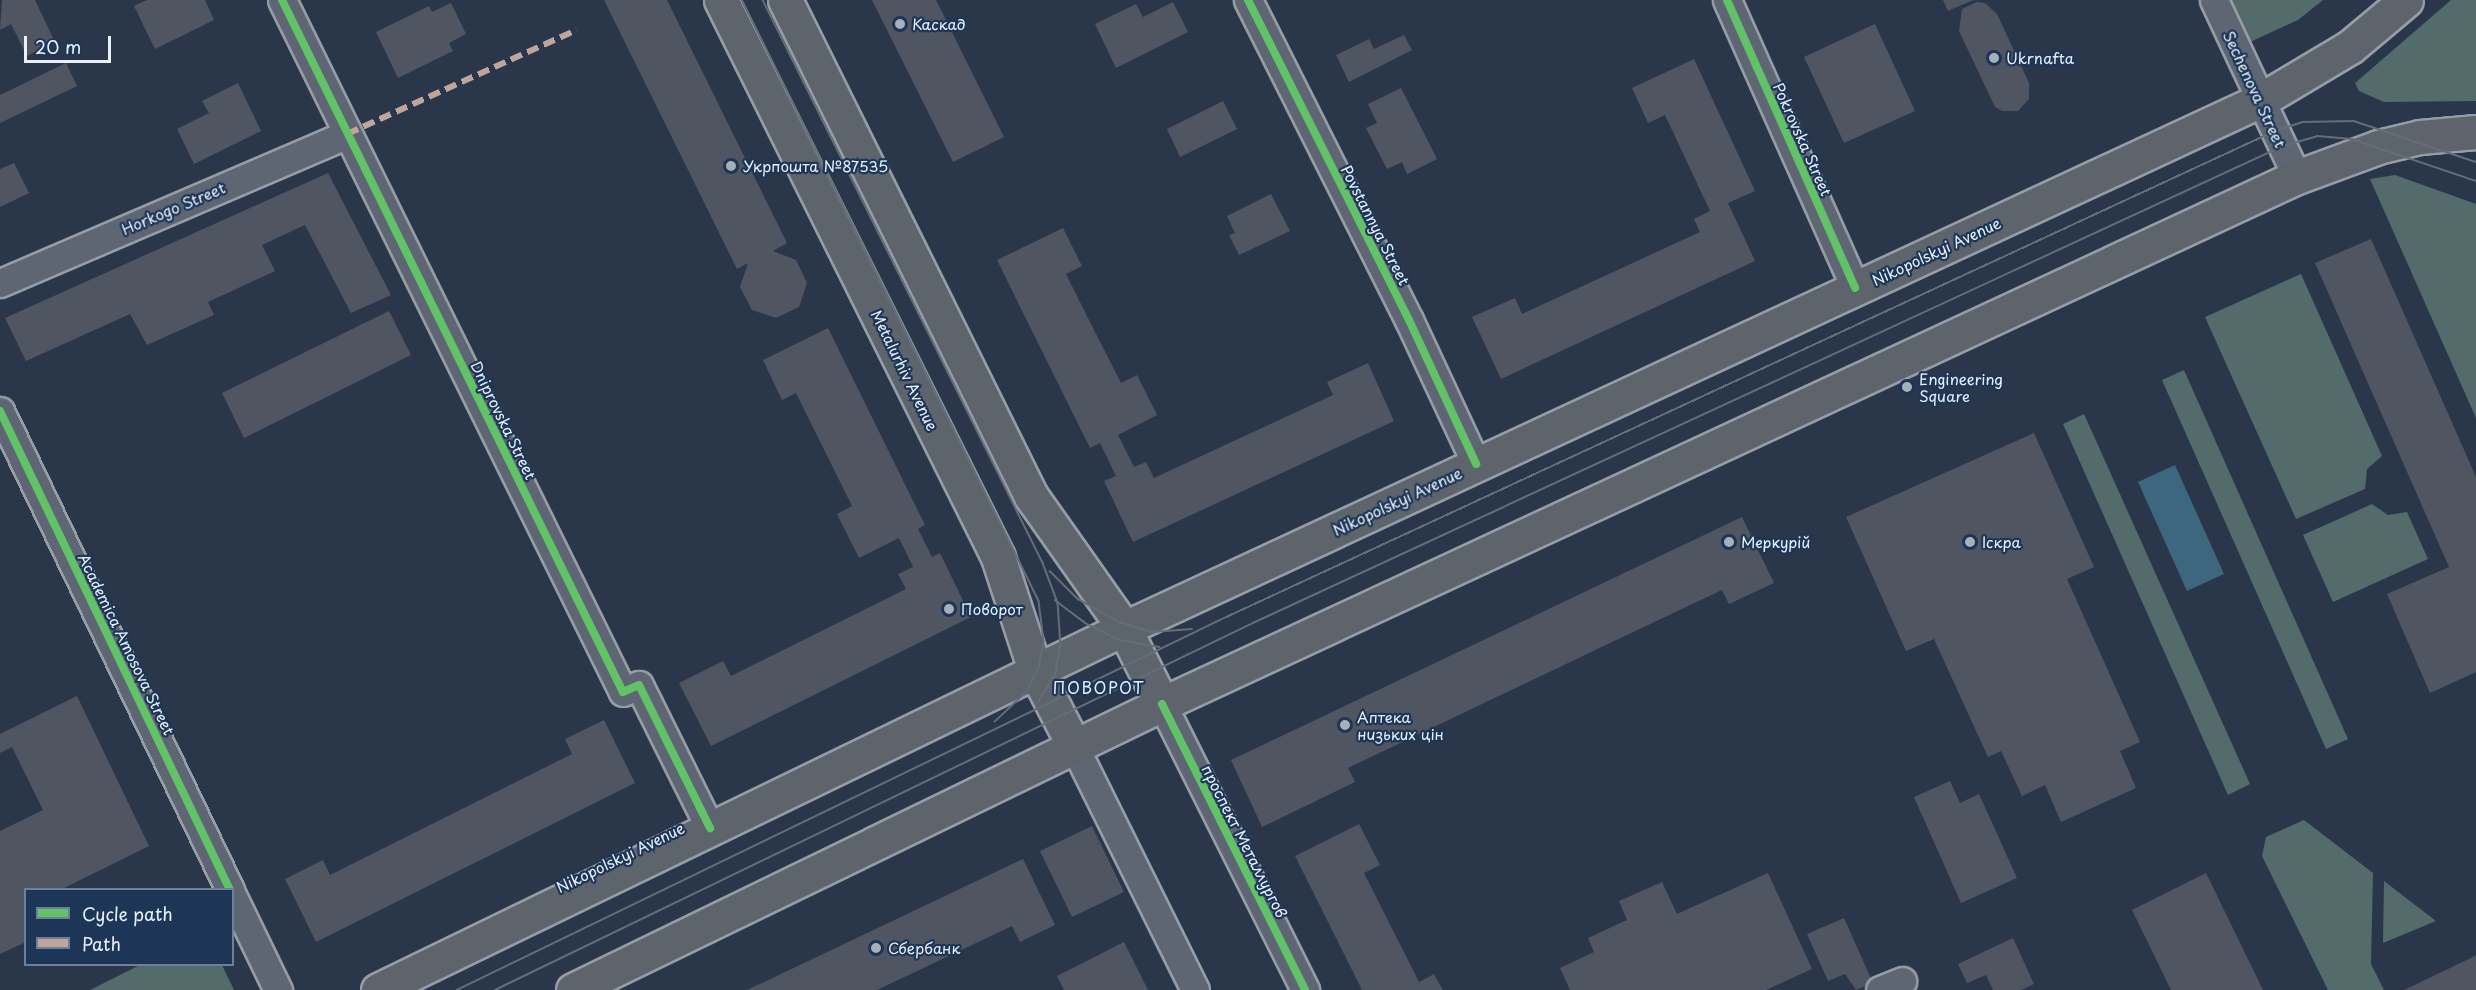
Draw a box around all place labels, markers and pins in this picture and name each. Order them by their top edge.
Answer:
place label: Каскад [912,15,966,33]
marker: Каскад [893,17,907,31]
place label: Ukrnafta [2006,49,2074,67]
marker: Ukrnafta [1987,51,2001,65]
place label: Укрпошта №87535 [743,157,889,175]
marker: Укрпошта №87535 [724,159,738,173]
place label: Engineering Square [1919,369,2003,404]
marker: Engineering Square [1900,380,1914,394]
place label: Меркурій [1741,533,1810,551]
place label: Іскра [1982,533,2021,551]
marker: Меркурій [1722,535,1736,549]
marker: Іскра [1963,535,1977,549]
place label: Поворот [961,600,1023,618]
marker: Поворот [942,602,956,616]
place label: Аптека низьких цін [1357,707,1445,742]
marker: Аптека низьких цін [1338,718,1352,732]
place label: Сбербанк [888,939,960,957]
marker: Сбербанк [869,941,883,955]

